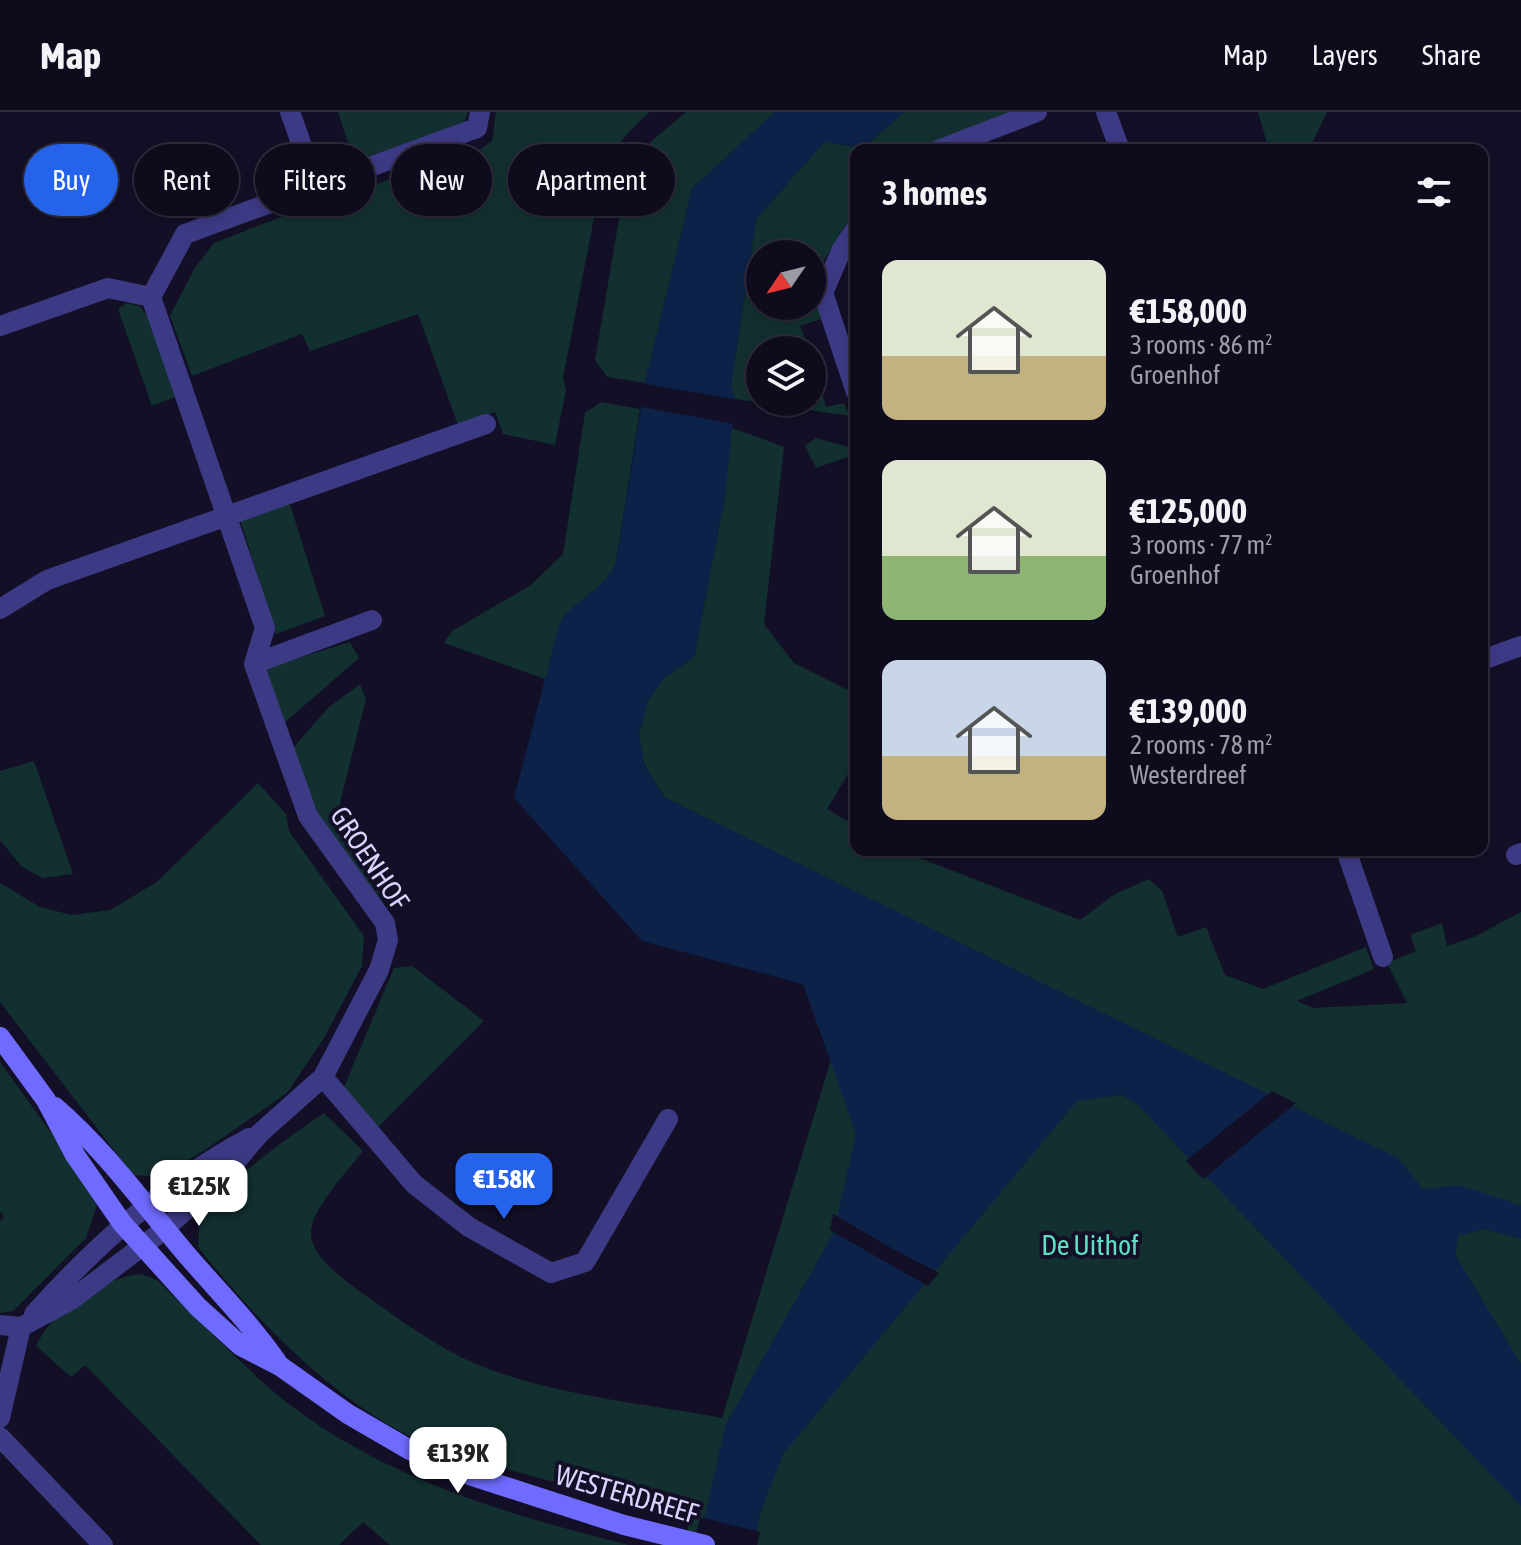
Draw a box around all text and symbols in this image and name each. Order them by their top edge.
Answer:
text: Map [40,34,101,77]
text: Map [1223,39,1268,71]
text: Layers [1312,39,1378,71]
text: Share [1422,39,1481,71]
chip: Buy [24,144,118,216]
chip: Rent [134,144,239,216]
chip: Filters [255,144,375,216]
chip: New [391,144,492,216]
chip: Apartment [508,144,675,216]
icon: filters [1412,170,1456,214]
text: 3 homes [882,173,987,212]
north arrow [746,240,826,320]
map controls [746,240,826,416]
text: €158,000 [1130,291,1247,330]
icon: home [946,292,1042,388]
text: 3 rooms · 86 m² [1130,330,1272,360]
button: layers [746,336,826,416]
text: Groenhof [1130,360,1220,390]
text: €125,000 [1130,491,1247,530]
icon: home [946,492,1042,588]
text: 3 rooms · 77 m² [1130,530,1272,560]
text: Groenhof [1130,560,1220,590]
text: €139,000 [1130,691,1247,730]
icon: home [946,692,1042,788]
text: 2 rooms · 78 m² [1130,730,1272,760]
text: Westerdreef [1130,760,1246,790]
street label: GROENHOF [324,800,416,916]
pin: €158K [448,1153,560,1221]
pin: €125K [143,1160,255,1228]
text: €158K [473,1164,535,1194]
text: €125K [168,1171,230,1201]
park label: De Uithof [1041,1229,1139,1261]
pin: €139K [402,1427,514,1495]
text: €139K [427,1438,489,1468]
street label: WESTERDREEF [552,1458,702,1530]

